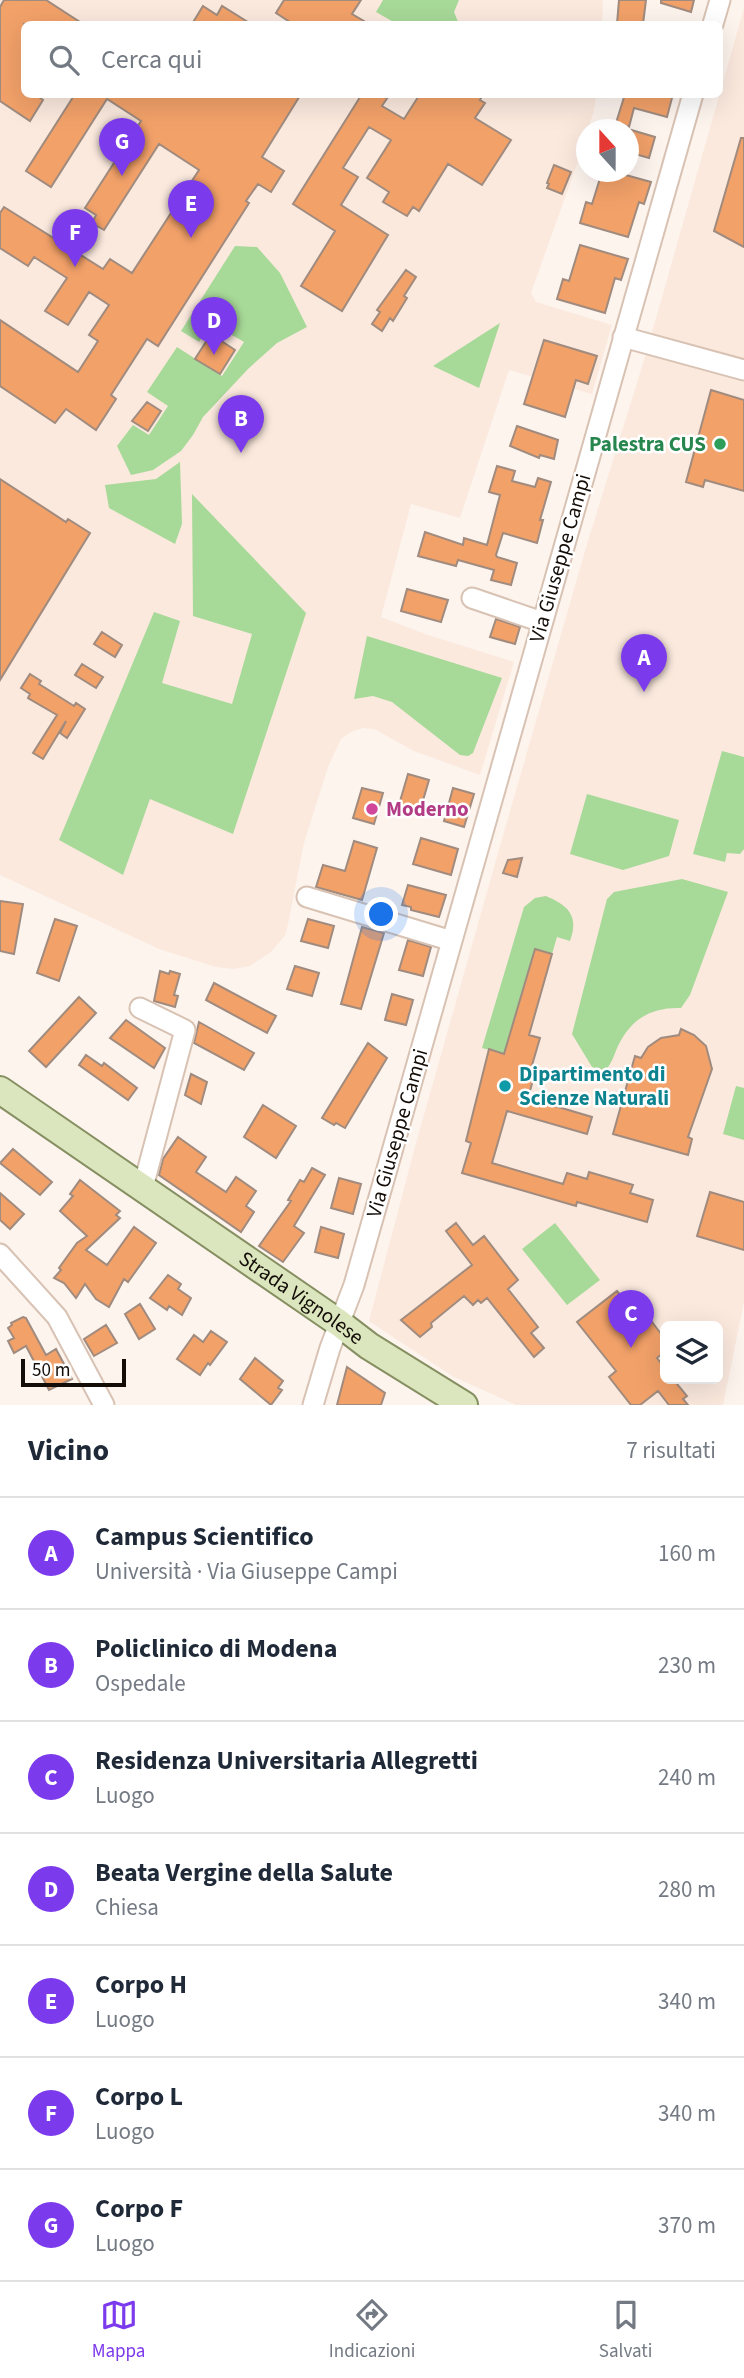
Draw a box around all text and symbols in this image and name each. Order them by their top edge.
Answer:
search box [21,21,723,98]
icon: search [45,41,83,79]
text: Cerca qui [101,41,202,78]
pin: G [99,118,145,176]
north arrow [576,119,639,182]
pin: E [168,180,214,238]
pin: F [52,209,98,267]
pin: D [191,297,237,355]
pin: B [218,395,264,453]
place label: Palestra CUS [589,429,706,459]
marker: Palestra CUS [712,436,728,452]
street label: Via Giuseppe Campi [522,470,598,646]
pin: A [621,634,667,692]
place label: Moderno [386,794,469,824]
marker: Moderno [364,801,380,817]
your location [364,897,398,931]
street label: Via Giuseppe Campi [359,1045,435,1221]
place label: Dipartimento di Scienze Naturali [519,1059,669,1113]
marker: Dipartimento di Scienze Naturali [497,1078,513,1094]
street label: Strada Vignolese [233,1244,370,1352]
pin: C [608,1290,654,1348]
map controls [660,1321,723,1384]
button: layers [660,1321,723,1384]
scale bar [21,1356,126,1388]
text: 50 m [32,1357,70,1384]
text: Vicino [28,1429,109,1472]
text: 7 risultati [626,1434,716,1467]
text: Campus Scientifico [95,1518,314,1555]
text: A [44,1537,58,1570]
text: 160 m [658,1537,716,1570]
text: Università · Via Giuseppe Campi [95,1555,398,1588]
text: Policlinico di Modena [95,1630,337,1667]
text: B [44,1649,58,1682]
text: 230 m [658,1649,716,1682]
text: Ospedale [95,1667,186,1700]
text: Residenza Universitaria Allegretti [95,1742,478,1779]
text: C [44,1761,58,1794]
text: 240 m [658,1761,716,1794]
text: Luogo [95,1779,155,1812]
text: Beata Vergine della Salute [95,1854,393,1891]
text: D [44,1873,58,1906]
text: 280 m [658,1873,716,1906]
text: Chiesa [95,1891,159,1924]
text: Corpo H [95,1966,187,2003]
text: E [45,1985,57,2018]
text: 340 m [658,1985,716,2018]
text: Luogo [95,2003,155,2036]
text: Corpo L [95,2078,183,2115]
text: F [45,2097,57,2130]
text: 340 m [658,2097,716,2130]
text: Luogo [95,2115,155,2148]
text: Corpo F [95,2190,183,2227]
text: G [44,2209,58,2242]
text: 370 m [658,2209,716,2242]
text: Luogo [95,2227,155,2260]
tab: Mappa [92,2296,145,2365]
tab: Indicazioni [329,2296,416,2365]
tab: Salvati [599,2296,652,2365]

